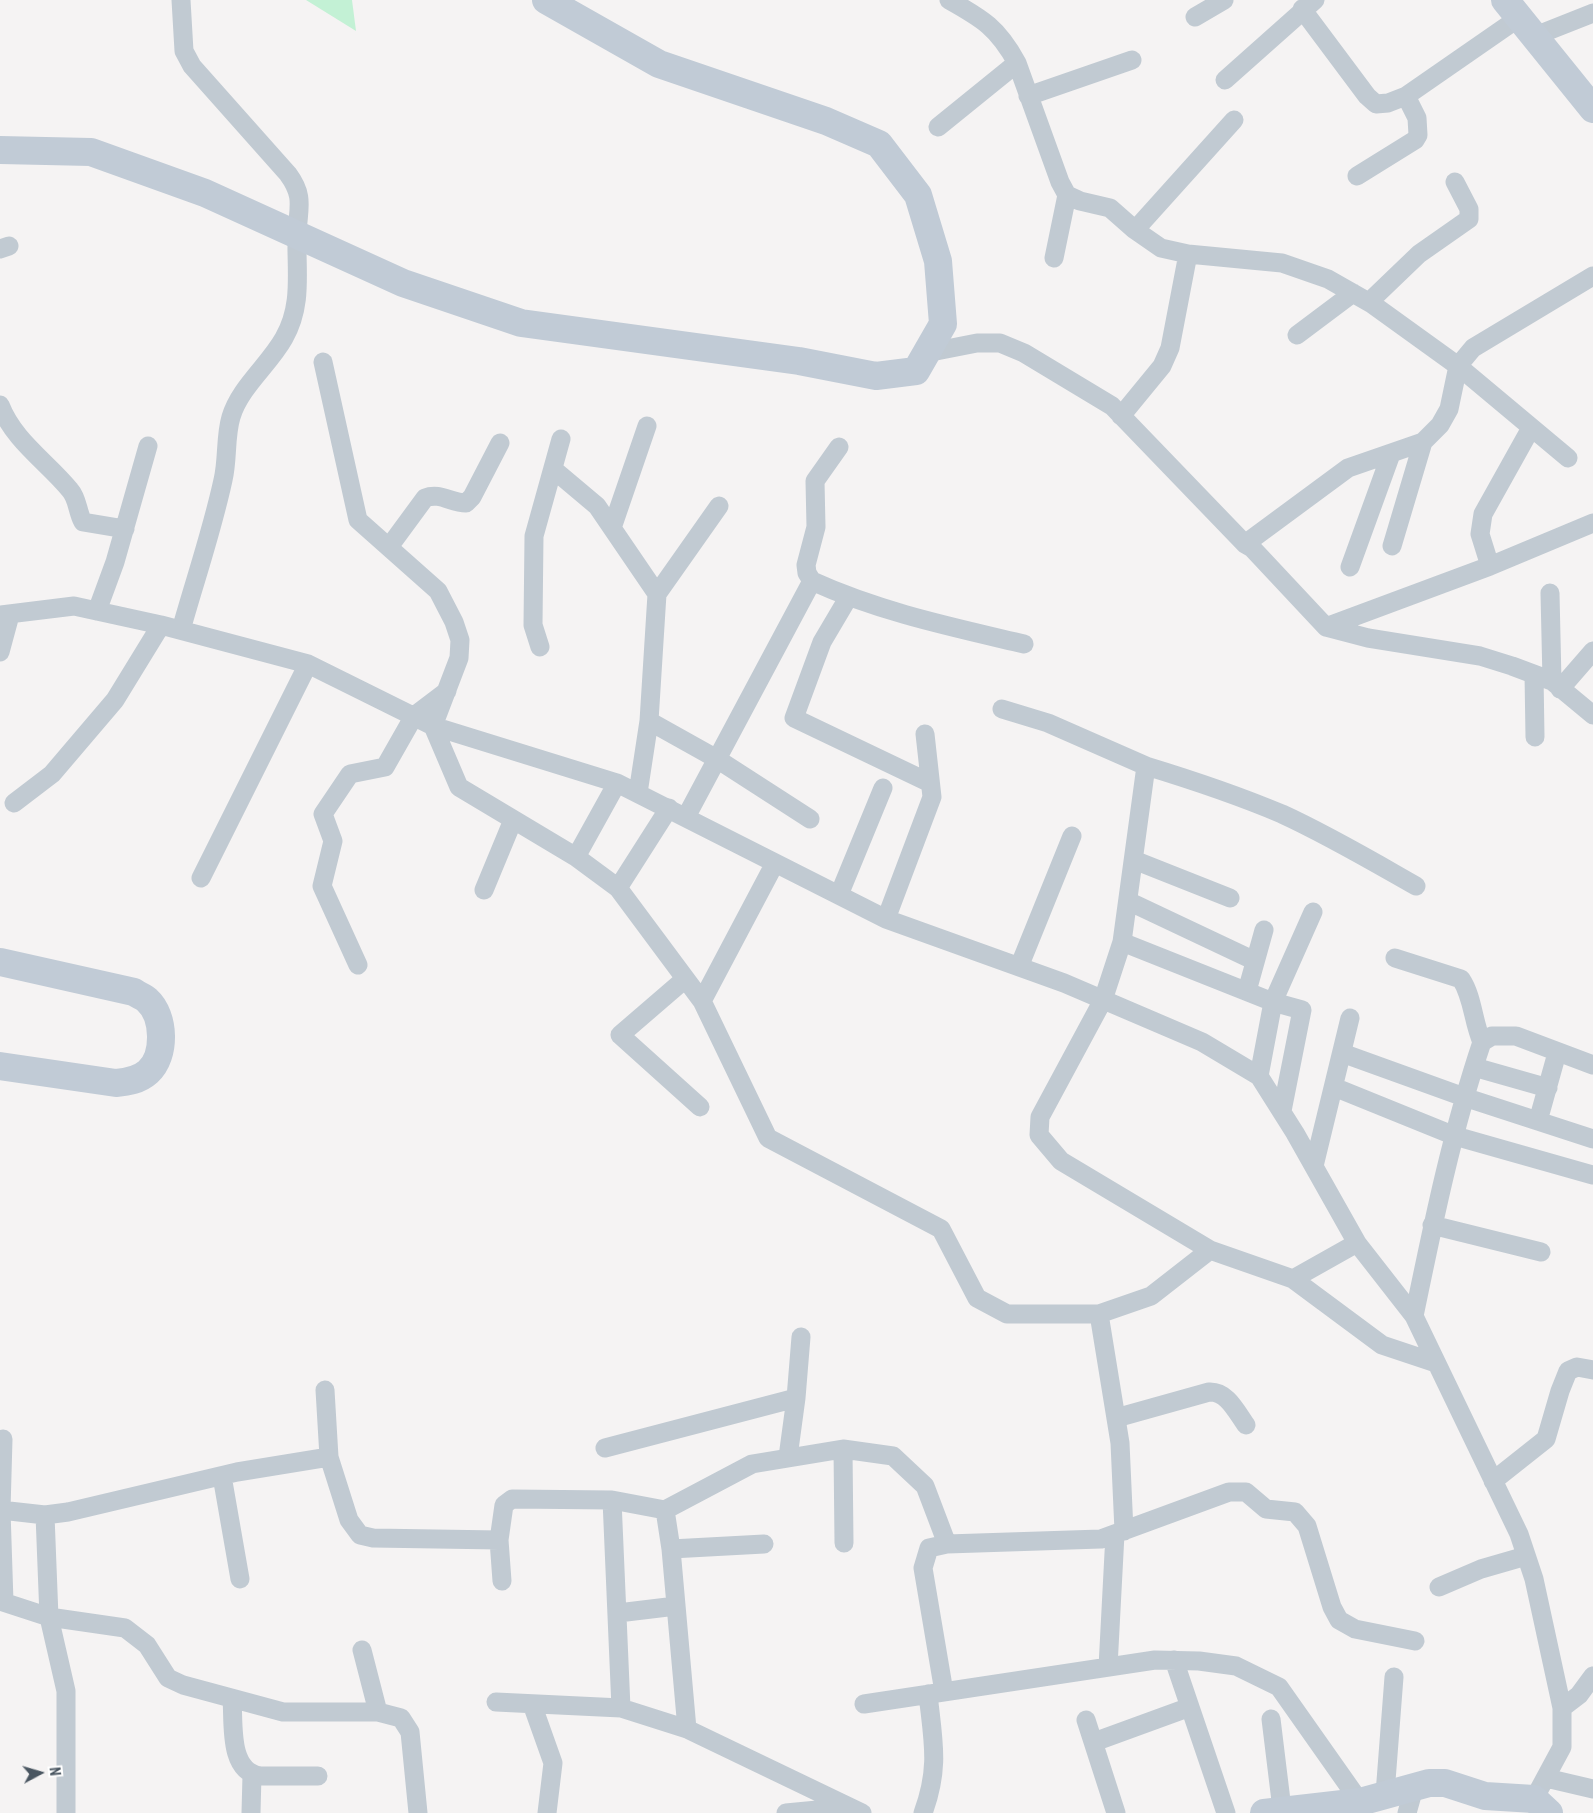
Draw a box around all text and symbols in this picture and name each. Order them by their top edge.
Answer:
north arrow [15,1748,65,1798]
text: N [47,1766,63,1777]

